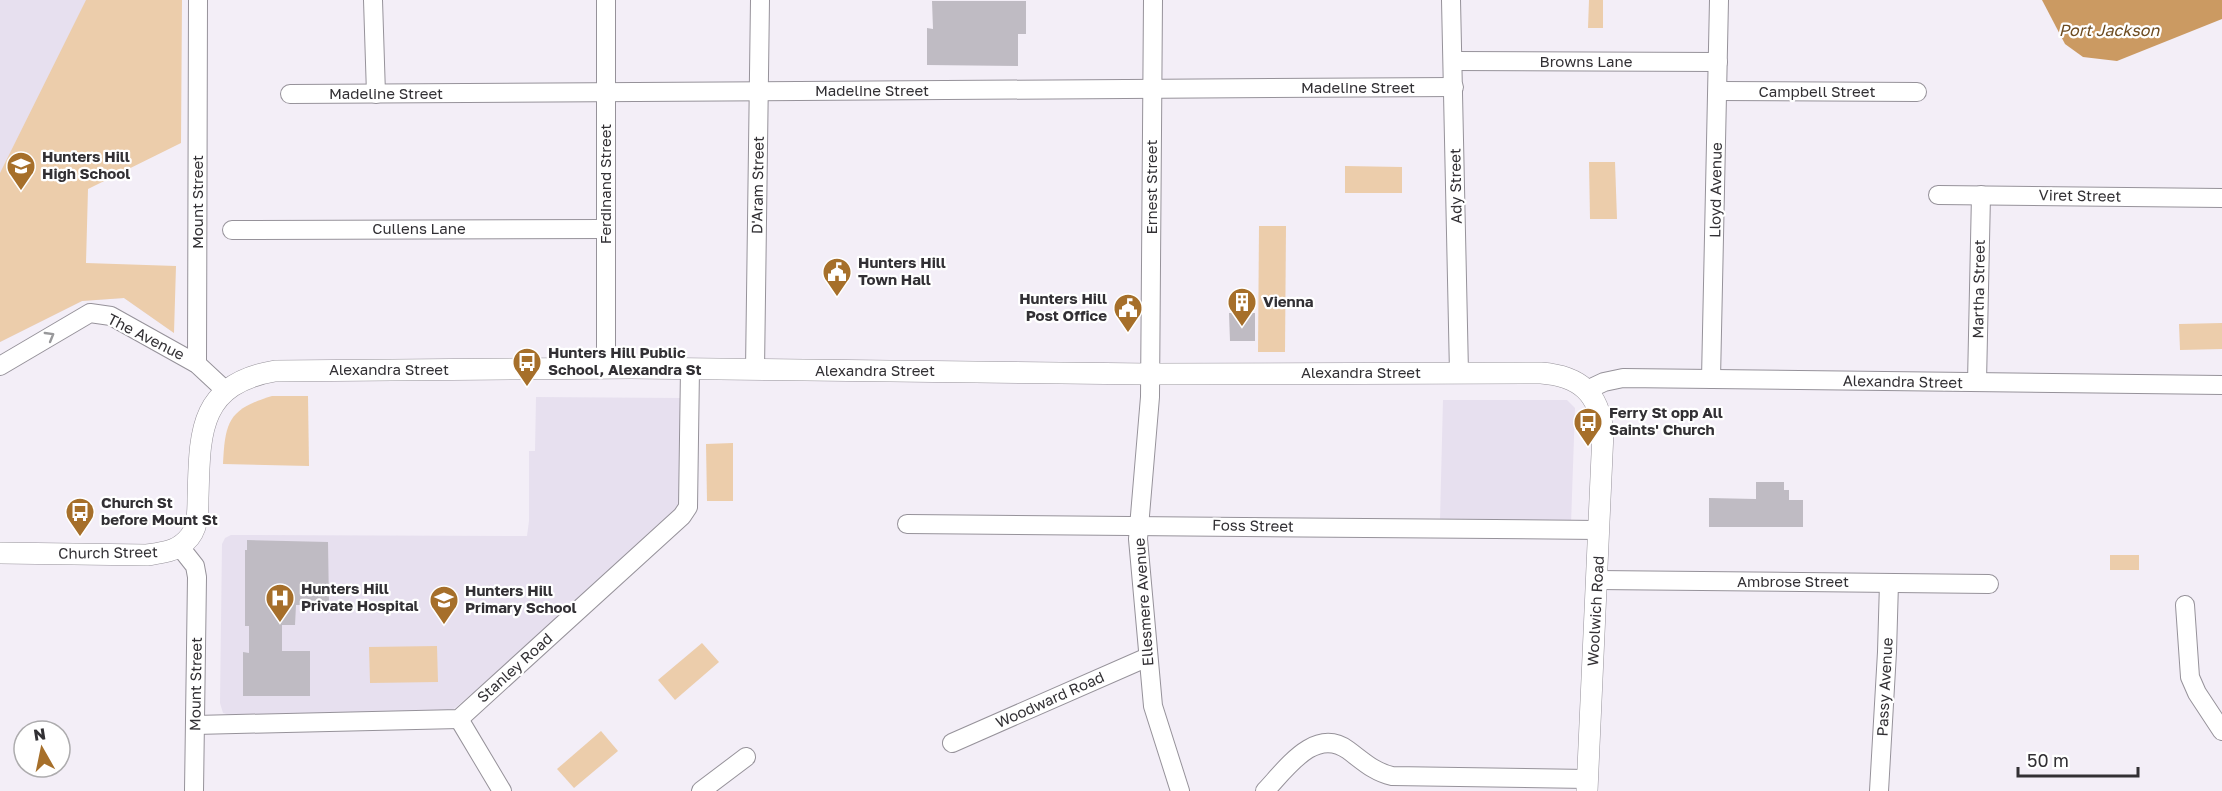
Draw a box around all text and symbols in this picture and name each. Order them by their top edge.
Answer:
water label: Port Jackson [2059,20,2160,40]
street label: Browns Lane [1540,52,1633,70]
street label: Madeline Street [1301,78,1415,96]
street label: Madeline Street [815,81,929,99]
street label: Campbell Street [1759,82,1875,100]
street label: Madeline Street [329,84,443,102]
street label: Ferdinand Street [596,124,614,244]
street label: D'Aram Street [747,136,767,234]
street label: Ernest Street [1142,139,1160,235]
street label: Lloyd Avenue [1705,142,1725,238]
place label: Hunters Hill High School [42,147,130,182]
street label: Ady Street [1445,148,1465,224]
school or university icon: Hunters Hill High School [5,150,37,192]
street label: Mount Street [188,155,206,249]
street label: Viret Street [2039,185,2121,205]
street label: Cullens Lane [372,219,466,237]
street label: Martha Street [1968,239,1988,339]
place label: Hunters Hill Town Hall [858,253,946,288]
public building icon: Hunters Hill Town Hall [821,256,853,298]
building icon: Vienna [1226,286,1258,328]
place label: Hunters Hill Post Office [1019,289,1107,324]
public building icon: Hunters Hill Post Office [1112,292,1144,334]
place label: Vienna [1263,292,1314,310]
street label: The Avenue [105,309,188,363]
one-way arrow [44,332,54,343]
place label: Hunters Hill Public School, Alexandra St [548,343,702,378]
bus stop icon: Hunters Hill Public School, Alexandra St [511,346,543,388]
street label: Alexandra Street [329,360,449,378]
street label: Alexandra Street [815,361,935,379]
street label: Alexandra Street [1301,363,1421,381]
street label: Alexandra Street [1843,371,1963,391]
place label: Ferry St opp All Saints' Church [1609,403,1723,438]
bus stop icon: Ferry St opp All Saints' Church [1572,406,1604,448]
place label: Church St before Mount St [101,493,218,528]
bus stop icon: Church St before Mount St [64,496,96,538]
street label: Foss Street [1212,515,1294,535]
street label: Ellesmere Avenue [1130,537,1156,667]
street label: Church Street [58,542,158,562]
street label: Woolwich Road [1583,555,1607,667]
street label: Ambrose Street [1737,572,1849,590]
place label: Hunters Hill Private Hospital [301,579,419,614]
place label: Hunters Hill Primary School [465,581,577,616]
hospital icon: Hunters Hill Private Hospital [264,582,296,624]
school or university icon: Hunters Hill Primary School [428,584,460,626]
street label: Stanley Road [473,629,556,706]
street label: Mount Street [185,637,205,731]
street label: Passy Avenue [1872,637,1896,737]
street label: Woodward Road [993,667,1107,731]
north arrow [12,719,72,779]
text: N [32,723,47,745]
scale bar [2018,740,2138,778]
text: 50 m [2027,749,2069,771]

